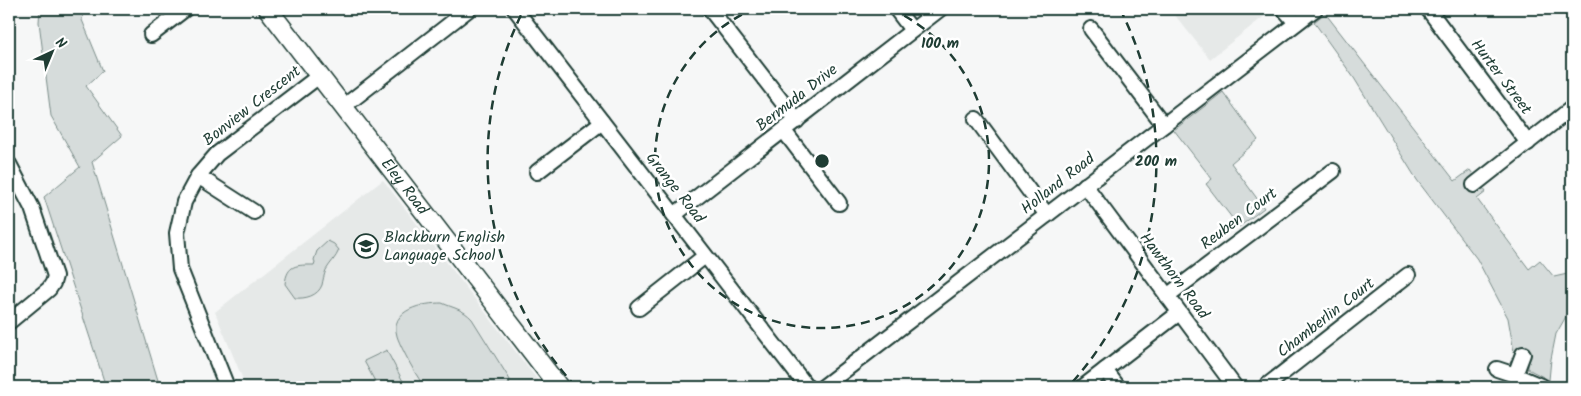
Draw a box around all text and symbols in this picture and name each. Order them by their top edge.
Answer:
north arrow [28,28,78,78]
text: N [50,32,71,54]
text: 100 m [921,32,959,56]
street label: Hurter Street [1464,34,1538,121]
street label: Bermuda Drive [751,58,843,138]
street label: Bonview Crescent [197,59,307,152]
street label: Holland Road [1016,146,1101,221]
street label: Grange Road [639,147,711,230]
text: 200 m [1135,150,1177,174]
centre of rings [813,152,831,170]
street label: Eley Road [374,153,435,221]
street label: Reuben Court [1195,181,1283,256]
place label: Blackburn English Language School [384,225,505,268]
street label: Hawthorn Road [1133,227,1216,326]
school or university icon: Blackburn English Language School [353,233,379,259]
street label: Chamberlin Court [1272,271,1381,364]

